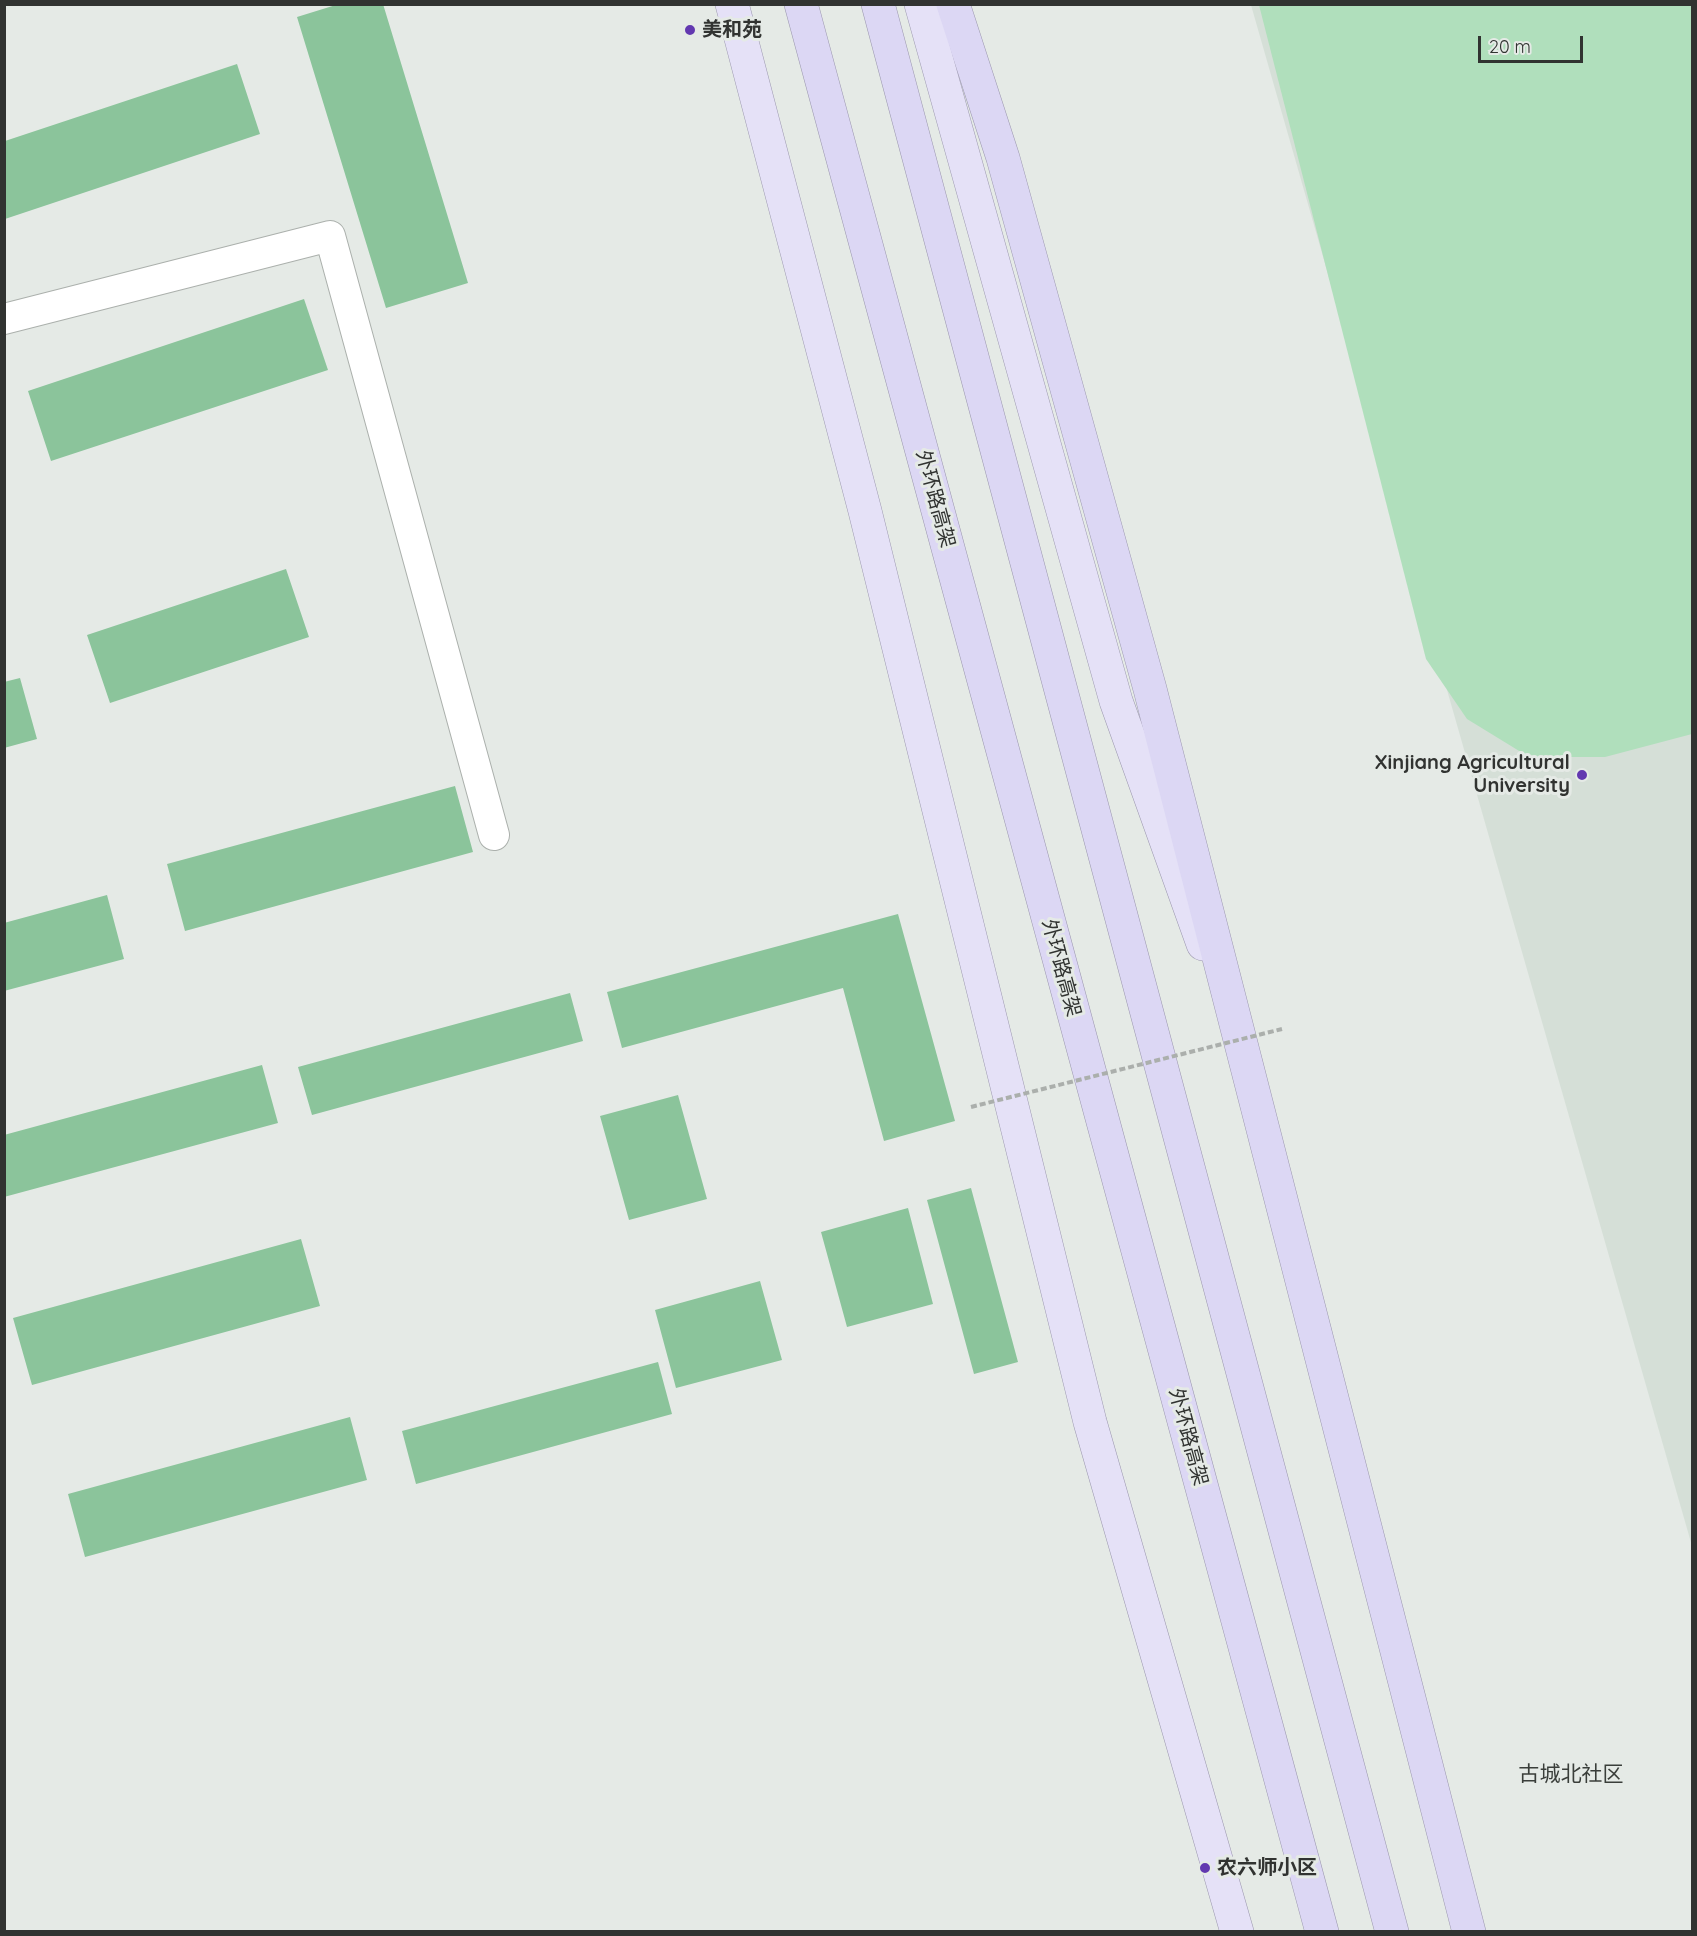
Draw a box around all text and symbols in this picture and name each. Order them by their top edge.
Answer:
place label: 美和苑 [702,18,762,42]
marker: 美和苑 [683,23,697,37]
scale bar [1481,24,1586,62]
text: 20 m [1489,35,1531,58]
street label: 外环路高架 [910,448,960,550]
place label: Xinjiang Agricultural University [1374,751,1570,798]
marker: Xinjiang Agricultural University [1575,768,1589,782]
street label: 外环路高架 [1036,917,1086,1019]
street label: 外环路高架 [1163,1386,1213,1488]
district label: 古城北社区 [1519,1762,1623,1788]
place label: 农六师小区 [1217,1856,1317,1880]
marker: 农六师小区 [1198,1861,1212,1875]

